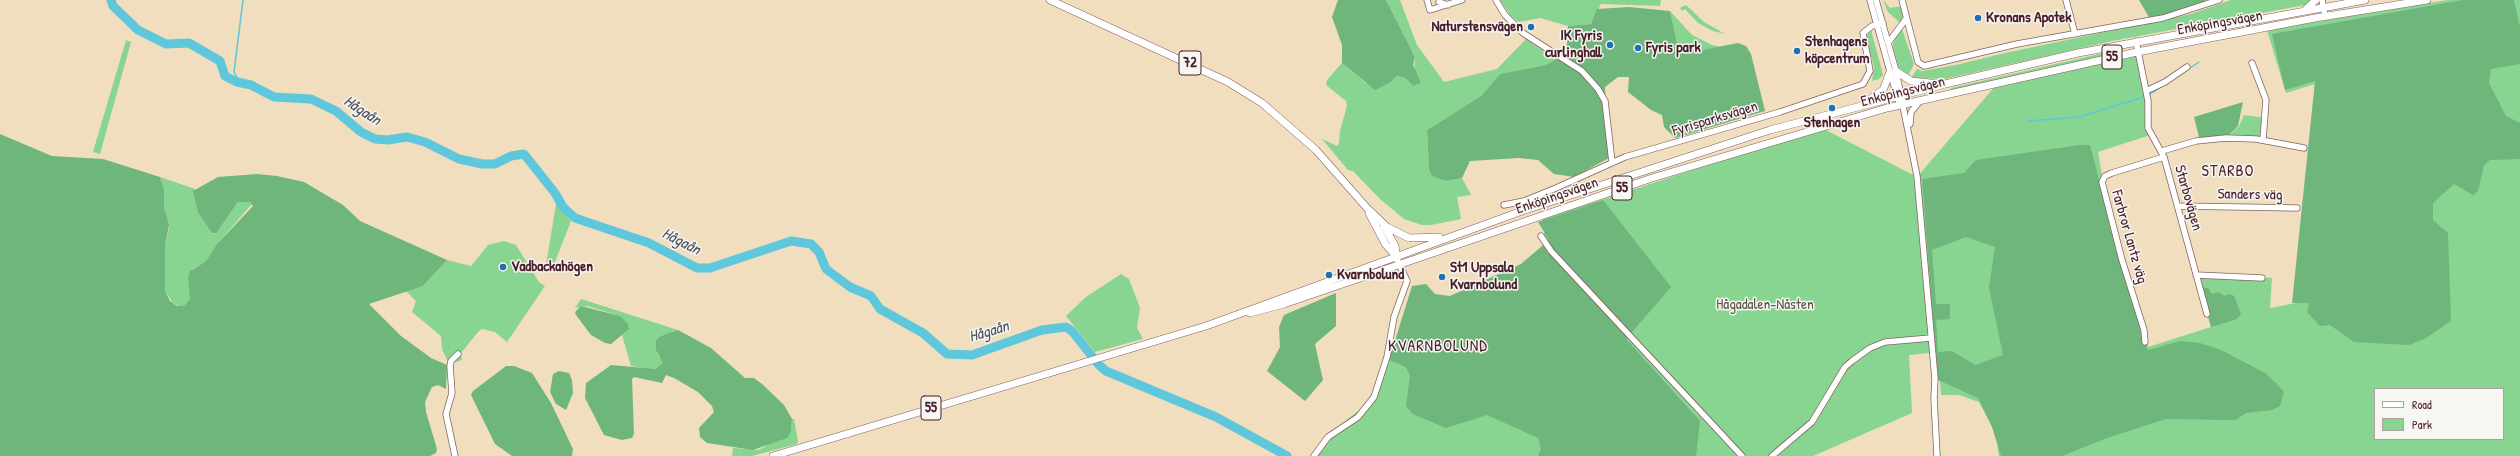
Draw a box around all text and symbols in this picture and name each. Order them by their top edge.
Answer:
street label: Enköpingsvägen [2176,7,2264,39]
place label: Kronans Apotek [1986,9,2071,27]
marker: Kronans Apotek [1973,13,1983,23]
place label: Naturstensvägen [1431,18,1523,36]
marker: Naturstensvägen [1526,22,1536,32]
place label: IK Fyris curlinghall [1545,27,1602,62]
place label: Stenhagens köpcentrum [1805,33,1869,68]
place label: Fyris park [1646,39,1701,57]
marker: IK Fyris curlinghall [1605,40,1615,50]
marker: Fyris park [1633,43,1643,53]
road number: 55 [2102,45,2122,69]
marker: Stenhagens köpcentrum [1792,46,1802,56]
road number: 72 [1179,51,1201,75]
street label: Enköpingsvägen [1859,73,1947,111]
water label: Hågaån [340,92,384,130]
street label: Fyrisparksvägen [1670,97,1760,141]
marker: Stenhagen [1827,103,1837,113]
place label: Stenhagen [1804,114,1860,132]
district label: STARBO [2202,162,2254,182]
street label: Starbovägen [2170,163,2206,233]
street label: Enköpingsvägen [1513,173,1601,219]
road number: 55 [1612,176,1632,200]
street label: Sanders väg [2217,185,2283,205]
street label: Farbror Lantz väg [2107,188,2151,286]
water label: Hågaån [659,224,703,260]
place label: Vadbackahögen [511,258,593,276]
place label: St1 Uppsala Kvarnbolund [1450,259,1517,294]
marker: Vadbackahögen [498,262,508,272]
place label: Kvarnbolund [1337,266,1404,284]
marker: Kvarnbolund [1324,270,1334,280]
marker: St1 Uppsala Kvarnbolund [1437,272,1447,282]
park label: Hågadalen-Nåsten [1716,296,1814,314]
water label: Hågaån [967,317,1011,347]
district label: KVARNBOLUND [1388,337,1488,357]
legend [2374,388,2504,440]
road number: 55 [921,396,941,420]
text: Road [2412,396,2432,413]
text: Park [2412,416,2432,433]

